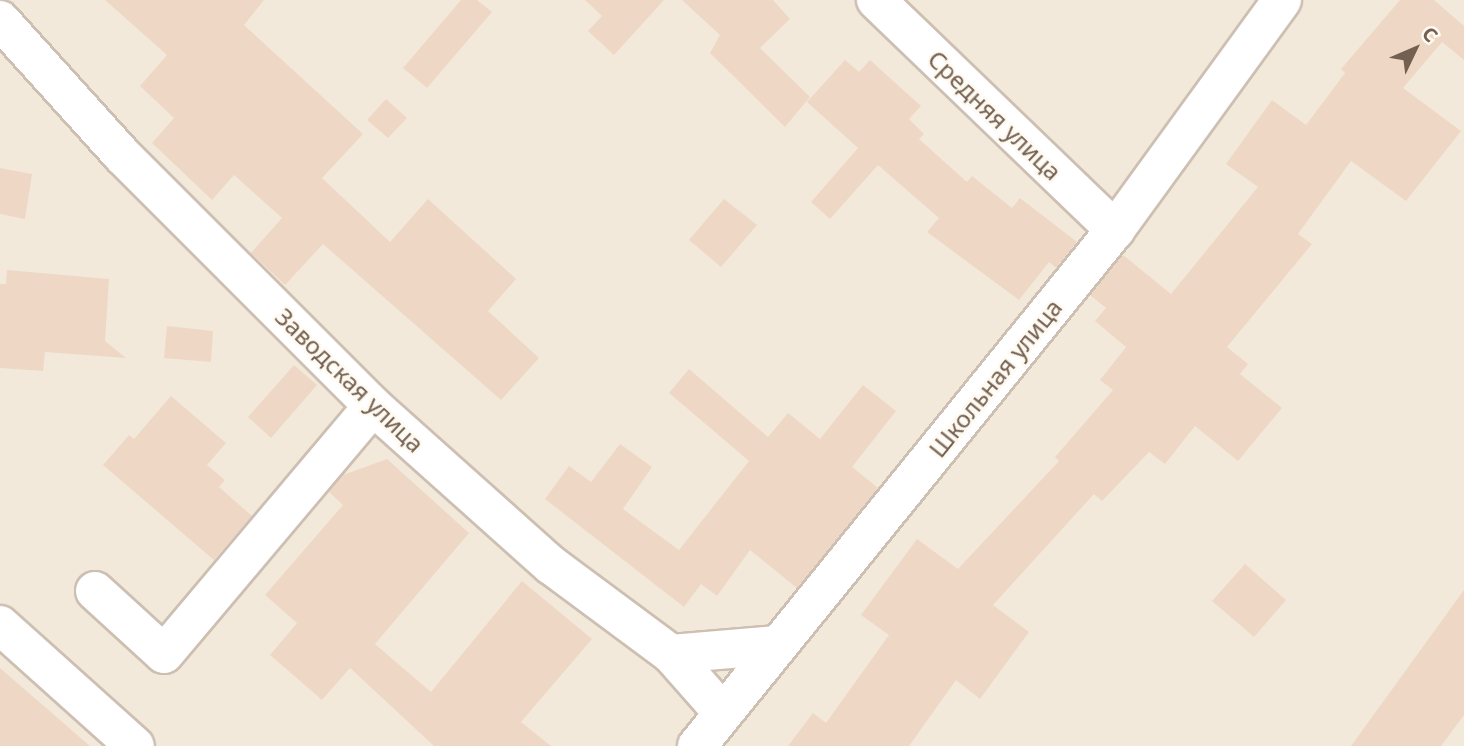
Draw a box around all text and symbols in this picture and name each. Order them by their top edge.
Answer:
north arrow [1380,14,1450,84]
text: С [1416,21,1444,48]
street label: Средняя улица [922,44,1068,186]
street label: Школьная улица [923,293,1067,463]
street label: Заводская улица [270,302,430,458]

